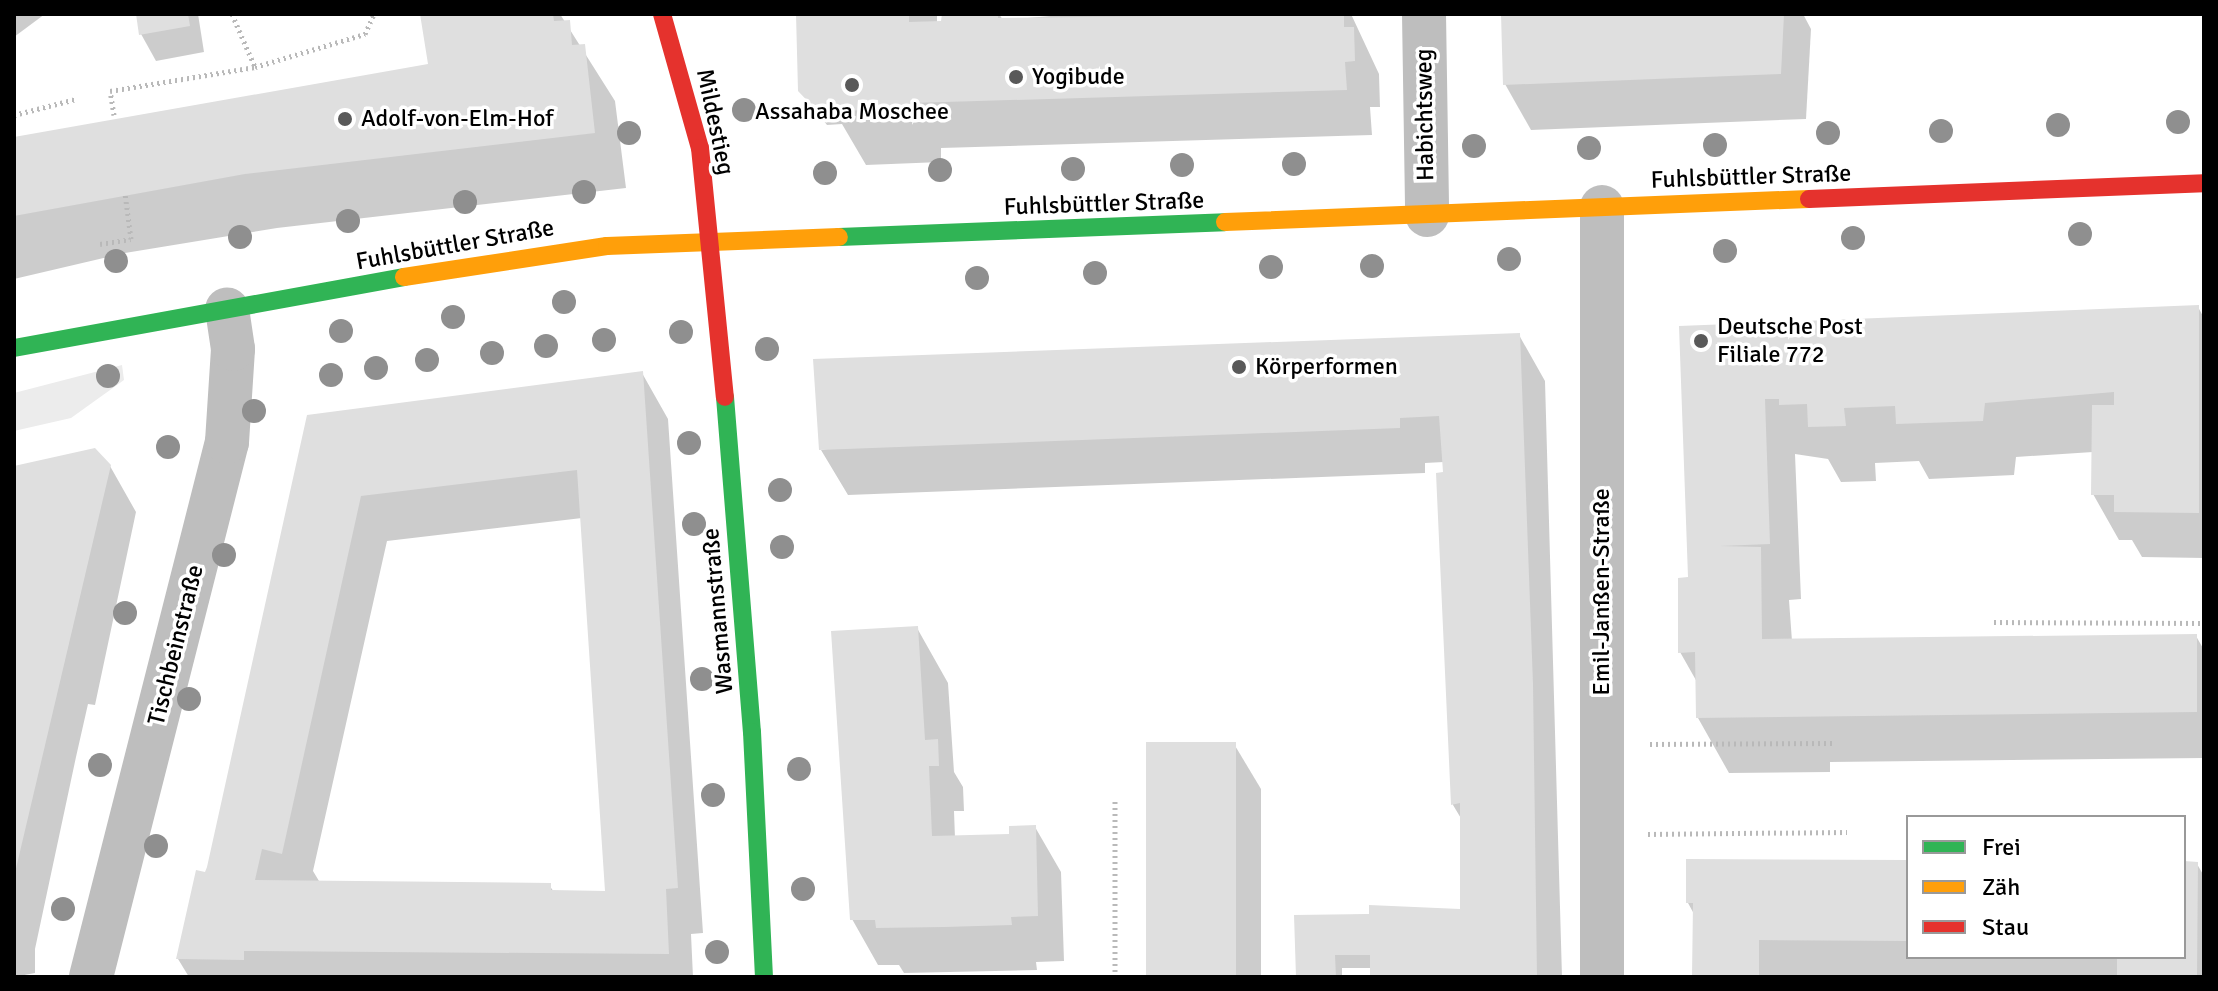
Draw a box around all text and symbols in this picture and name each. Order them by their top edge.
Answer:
street label: Habichtsweg [1409,49,1441,181]
place label: Yogibude [1032,63,1125,91]
street label: Mildestieg [690,66,740,178]
marker: Yogibude [1007,68,1025,86]
marker: Assahaba Moschee [843,76,861,94]
place label: Assahaba Moschee [755,98,949,126]
place label: Adolf-von-Elm-Hof [361,105,553,133]
marker: Adolf-von-Elm-Hof [336,110,354,128]
street label: Fuhlsbüttler Straße [1650,159,1852,195]
street label: Fuhlsbüttler Straße [1003,186,1205,222]
street label: Fuhlsbüttler Straße [354,213,556,277]
place label: Deutsche Post Filiale 772 [1717,313,1863,369]
marker: Deutsche Post Filiale 772 [1692,332,1710,350]
place label: Körperformen [1255,353,1398,381]
marker: Körperformen [1230,358,1248,376]
street label: Emil-Janßen-Straße [1588,488,1616,696]
street label: Wasmannstraße [696,527,740,695]
street label: Tischbeinstraße [142,562,210,728]
legend [1906,815,2186,959]
text: Frei [1982,832,2021,862]
text: Zäh [1982,872,2020,902]
text: Stau [1982,912,2029,942]

